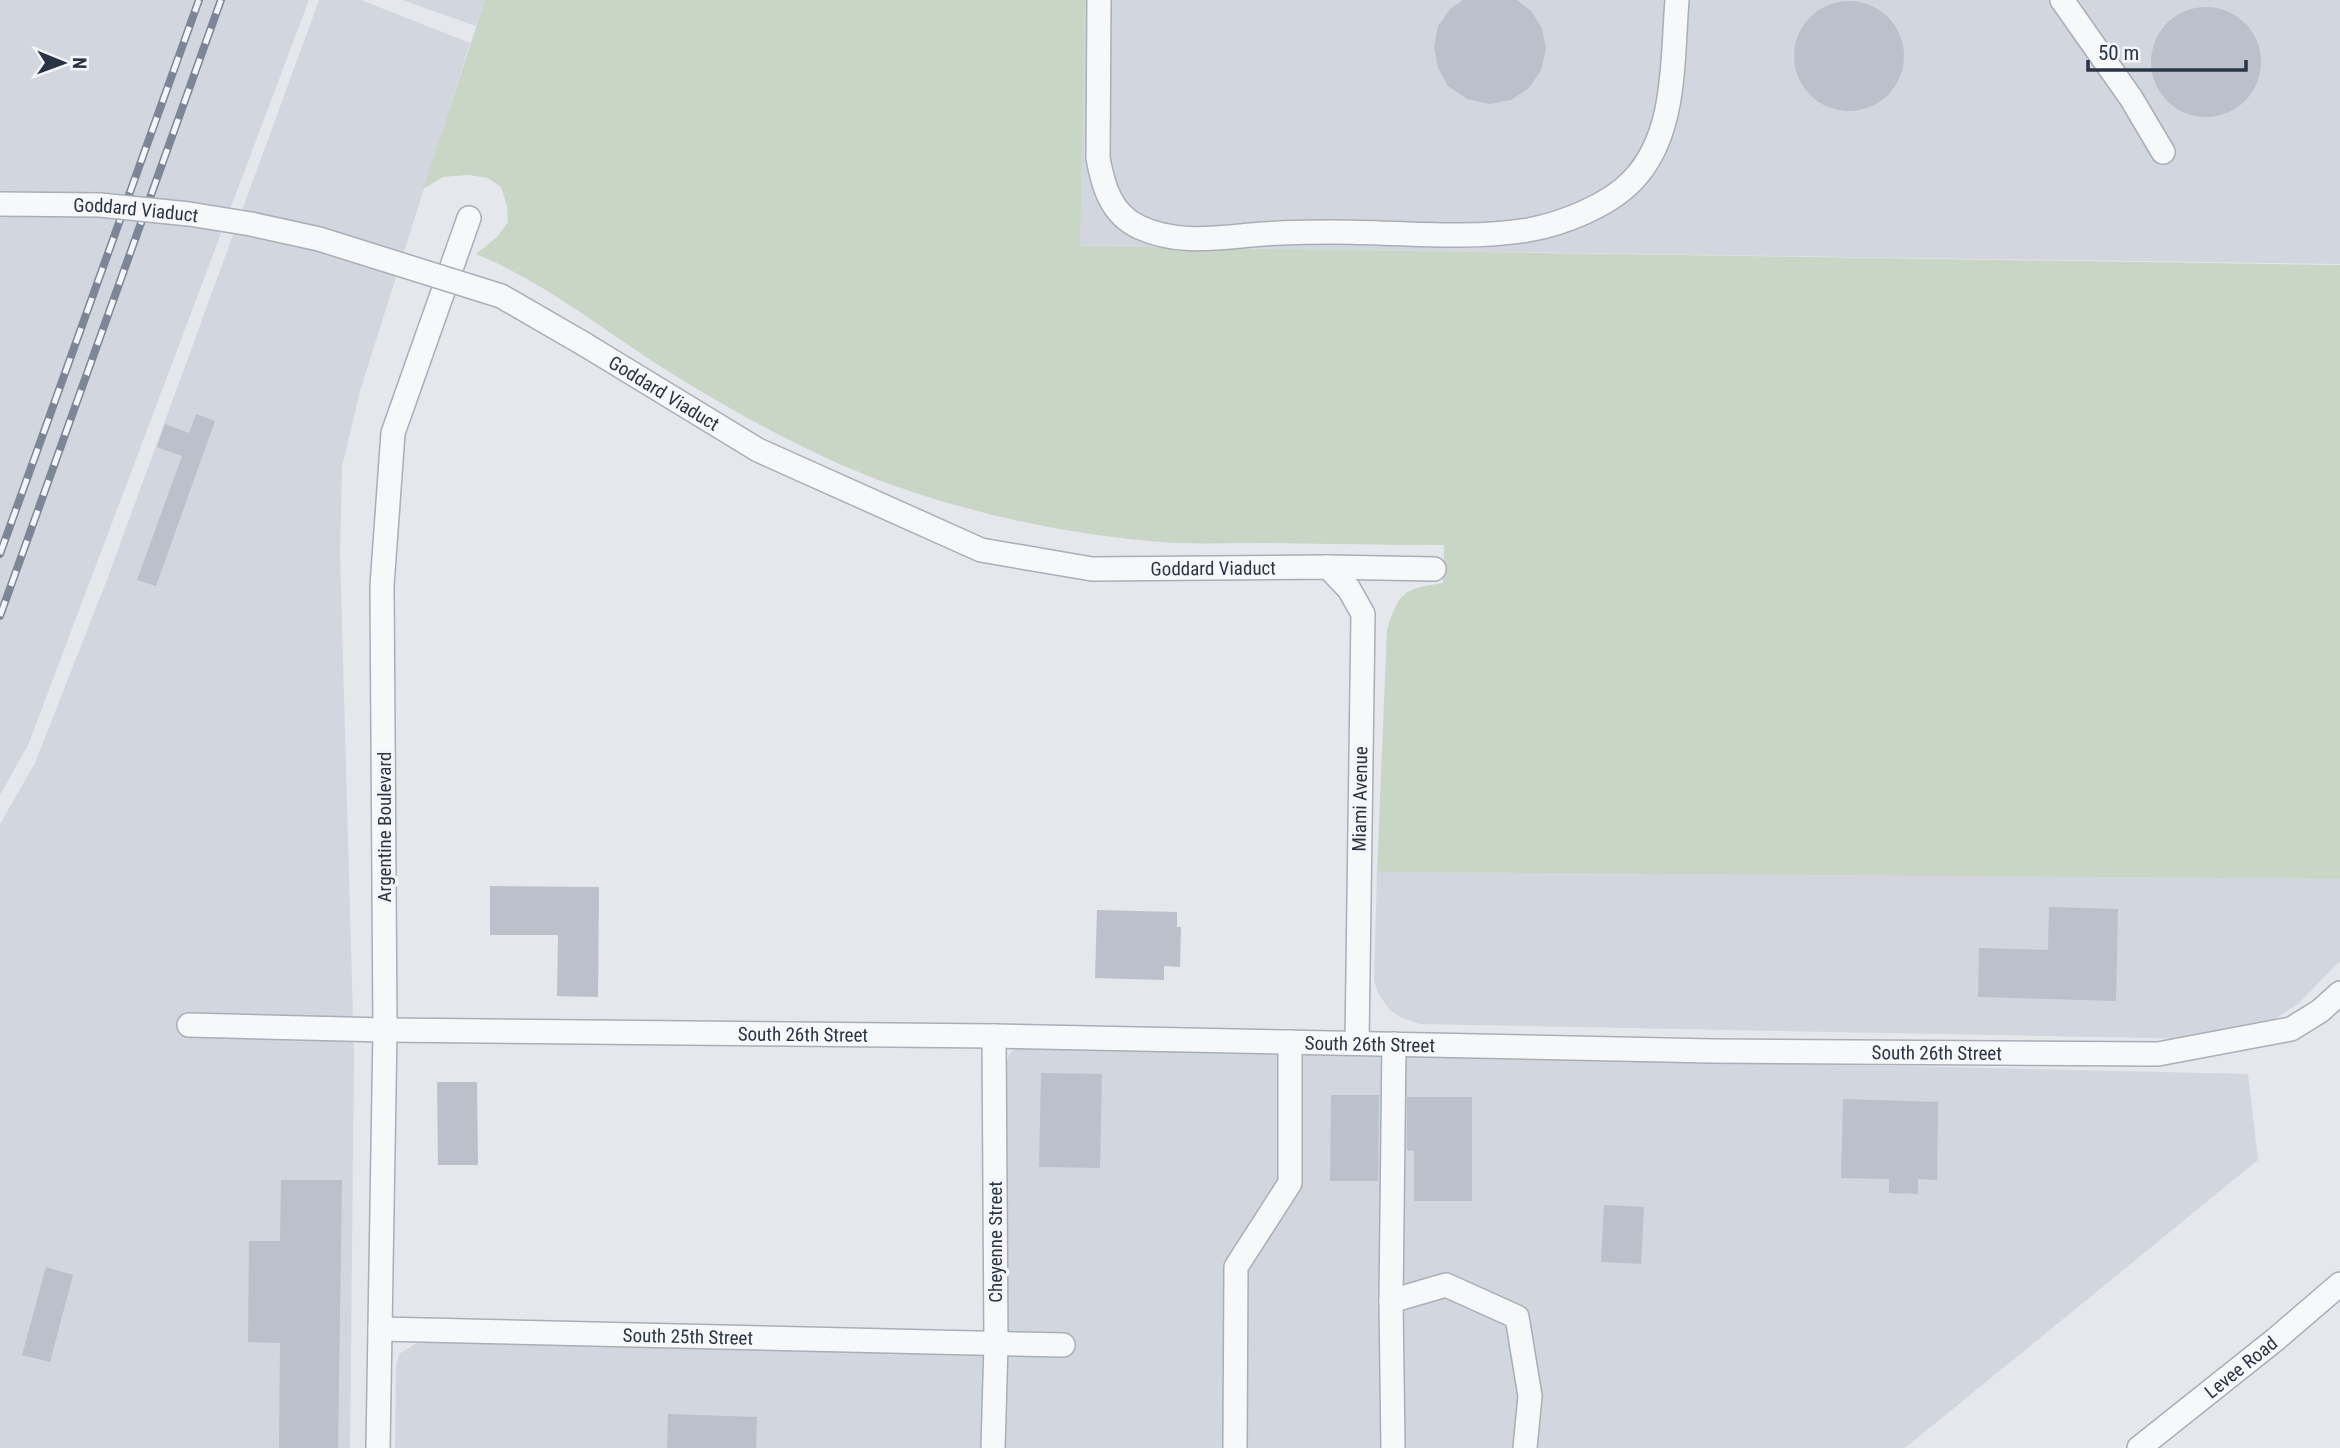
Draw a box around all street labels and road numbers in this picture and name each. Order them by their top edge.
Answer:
street label: Goddard Viaduct [73,193,200,227]
street label: Goddard Viaduct [605,350,724,435]
street label: Goddard Viaduct [1150,556,1276,580]
street label: Miami Avenue [1348,746,1372,852]
street label: Argentine Boulevard [373,752,396,902]
street label: South 26th Street [738,1022,868,1046]
street label: South 26th Street [1304,1031,1435,1057]
street label: South 26th Street [1872,1041,2002,1064]
street label: Cheyenne Street [984,1181,1007,1303]
street label: South 25th Street [623,1323,753,1349]
street label: Levee Road [2200,1331,2282,1403]

